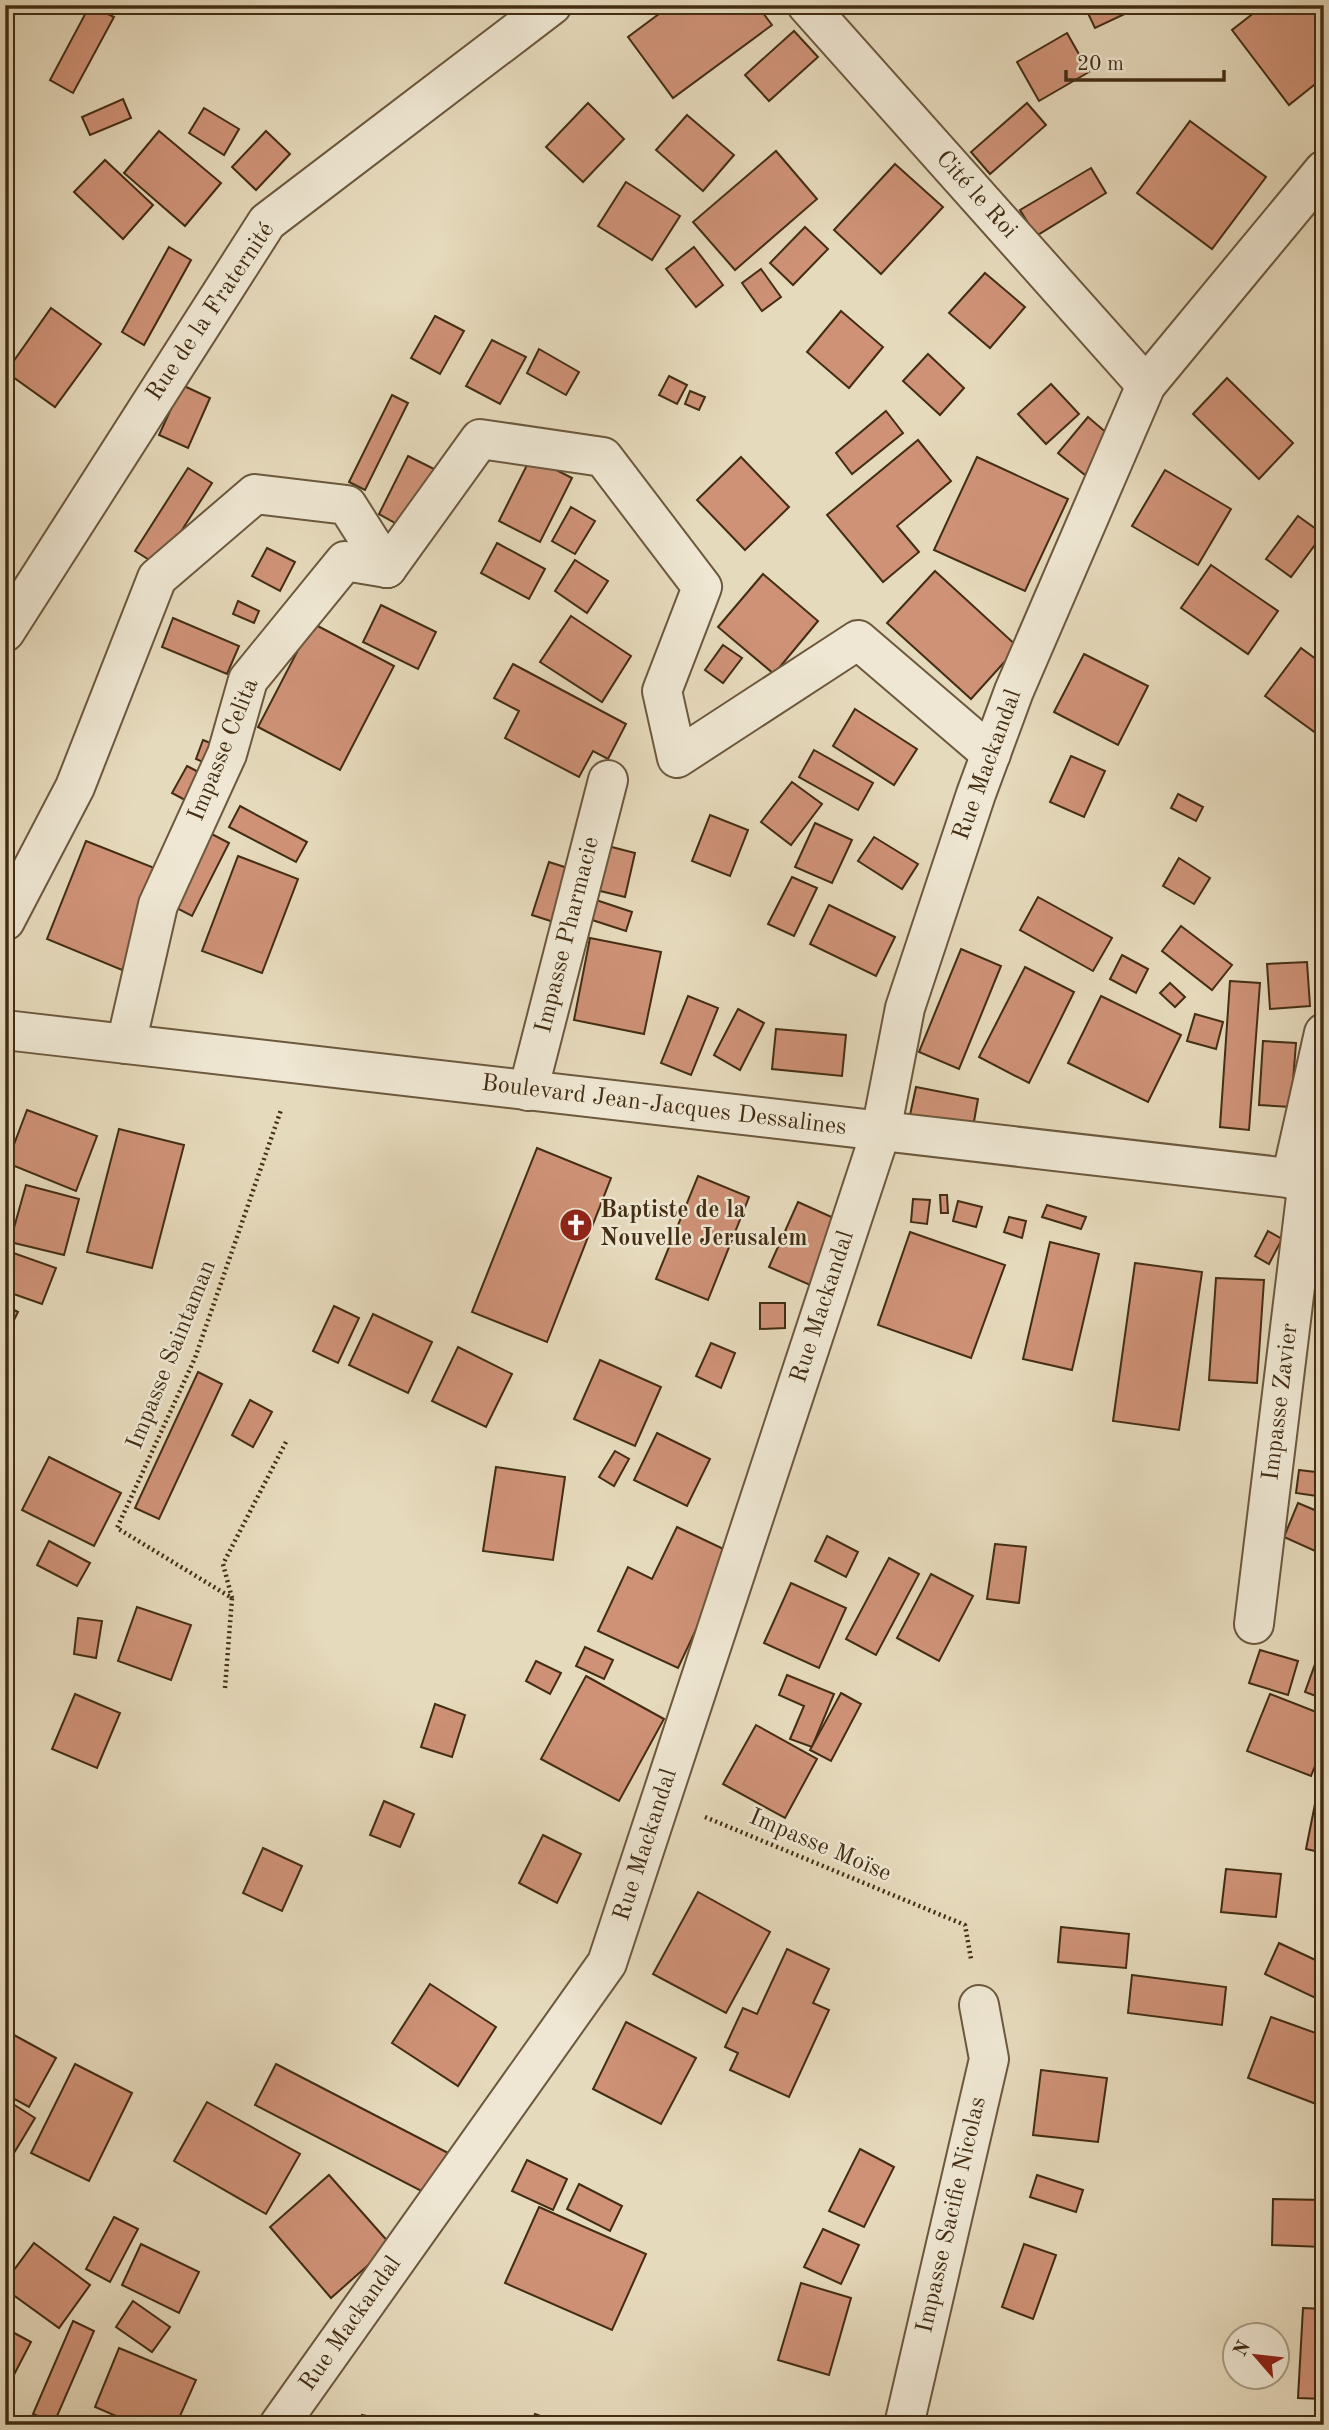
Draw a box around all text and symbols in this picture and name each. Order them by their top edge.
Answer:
scale bar [1066,38,1224,82]
text: 20 m [1077,54,1124,75]
street label: Cité le Roi [931,147,1021,243]
street label: Rue de la Fraternité [143,219,279,405]
street label: Impasse Celita [184,675,264,825]
street label: Rue Mackandal [950,686,1026,844]
street label: Impasse Pharmacie [532,834,604,1036]
street label: Boulevard Jean-Jacques Dessalines [480,1072,848,1140]
place label: Baptiste de la Nouvelle Jerusalem [600,1199,808,1251]
church icon: Baptiste de la Nouvelle Jerusalem [557,1206,595,1244]
street label: Rue Mackandal [787,1228,859,1386]
street label: Impasse Saintaman [123,1257,221,1453]
street label: Impasse Zavier [1259,1322,1303,1482]
street label: Rue Mackandal [610,1766,682,1924]
street label: Impasse Moïse [746,1805,894,1887]
street label: Impasse Sacifie Nicolas [913,2095,991,2335]
street label: Rue Mackandal [296,2252,406,2396]
north arrow [1220,2322,1290,2392]
text: N [1231,2338,1255,2360]

